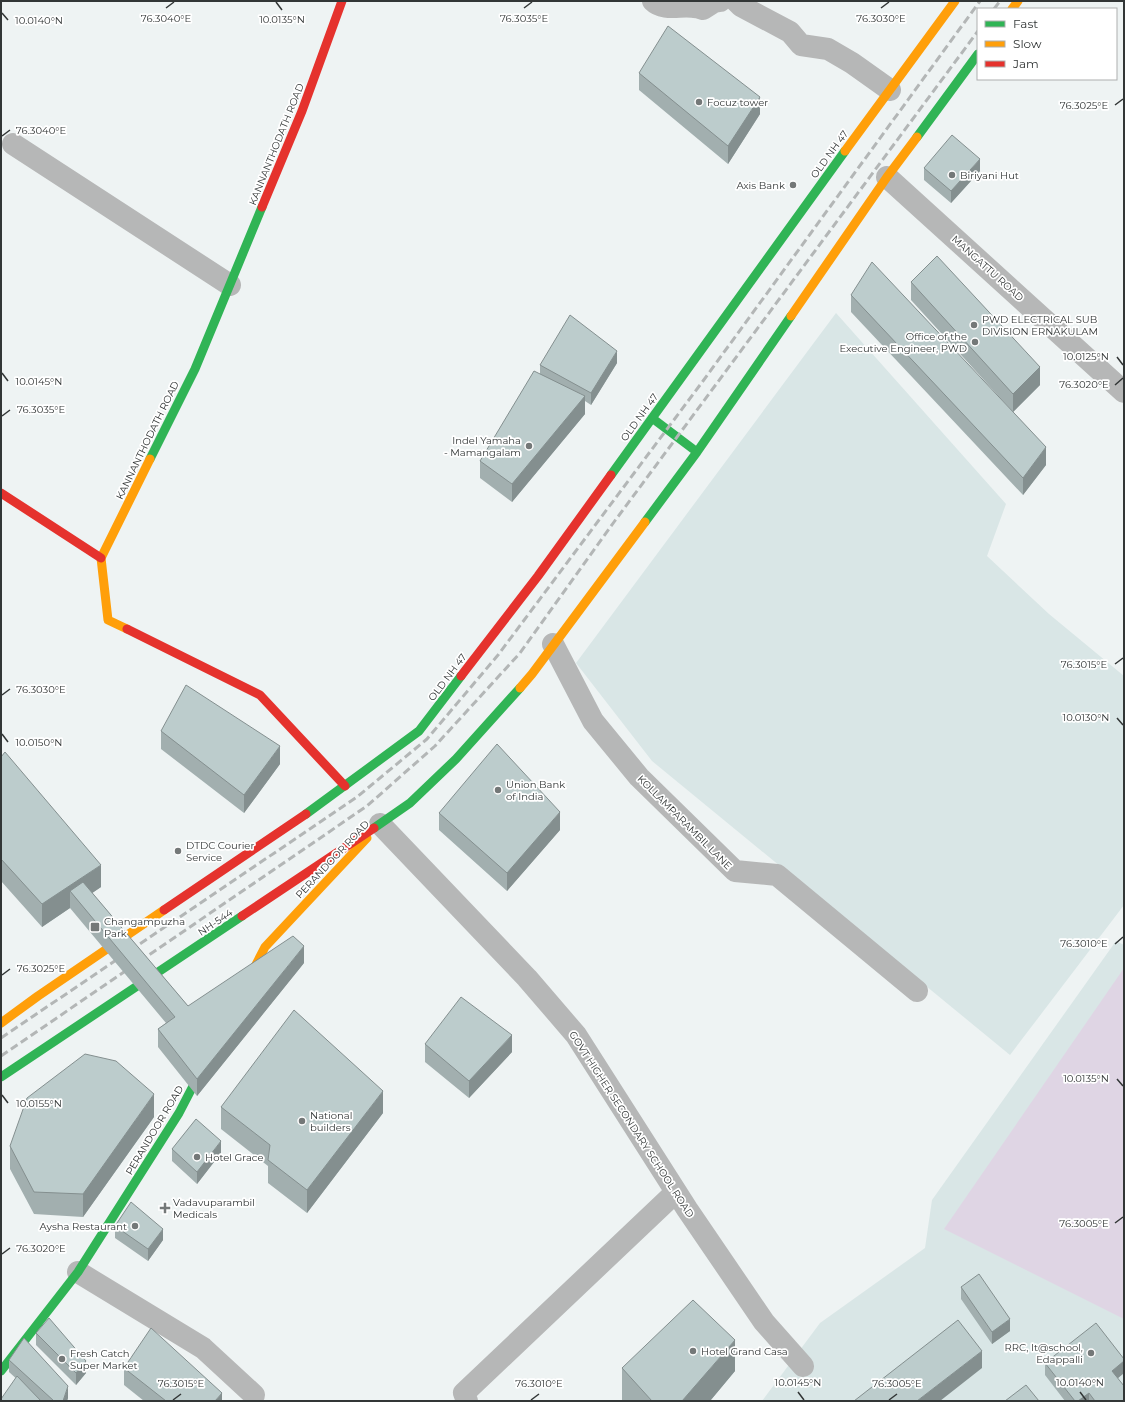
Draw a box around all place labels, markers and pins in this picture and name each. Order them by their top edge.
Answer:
place label: Focuz tower [707,96,768,109]
marker: Focuz tower [694,97,704,107]
place label: Biriyani Hut [960,169,1019,182]
marker: Biriyani Hut [947,170,957,180]
place label: Axis Bank [736,179,785,192]
marker: Axis Bank [788,180,798,190]
place label: PWD ELECTRICAL SUB DIVISION ERNAKULAM [982,313,1098,338]
marker: PWD ELECTRICAL SUB DIVISION ERNAKULAM [969,320,979,330]
place label: Office of the Executive Engineer, PWD [840,330,967,355]
marker: Office of the Executive Engineer, PWD [970,337,980,347]
place label: Indel Yamaha - Mamangalam [444,434,521,459]
marker: Indel Yamaha - Mamangalam [524,441,534,451]
place label: Union Bank of India [506,778,565,803]
marker: Union Bank of India [493,785,503,795]
place label: DTDC Courier Service [186,839,254,864]
marker: DTDC Courier Service [173,846,183,856]
place label: Changampuzha Park [104,915,185,940]
marker: Changampuzha Park [89,921,101,933]
place label: National builders [310,1109,352,1134]
marker: National builders [297,1116,307,1126]
place label: Hotel Grace [205,1151,263,1164]
marker: Hotel Grace [192,1152,202,1162]
place label: Vadavuparambil Medicals [173,1196,255,1221]
marker: Vadavuparambil Medicals [160,1203,170,1213]
place label: Aysha Restaurant [40,1220,127,1233]
marker: Aysha Restaurant [130,1221,140,1231]
place label: RRC, It@school, Edappalli [1005,1341,1083,1366]
place label: Hotel Grand Casa [701,1345,788,1358]
marker: Hotel Grand Casa [688,1346,698,1356]
place label: Fresh Catch Super Market [70,1347,138,1372]
marker: RRC, It@school, Edappalli [1086,1348,1096,1358]
marker: Fresh Catch Super Market [57,1354,67,1364]

